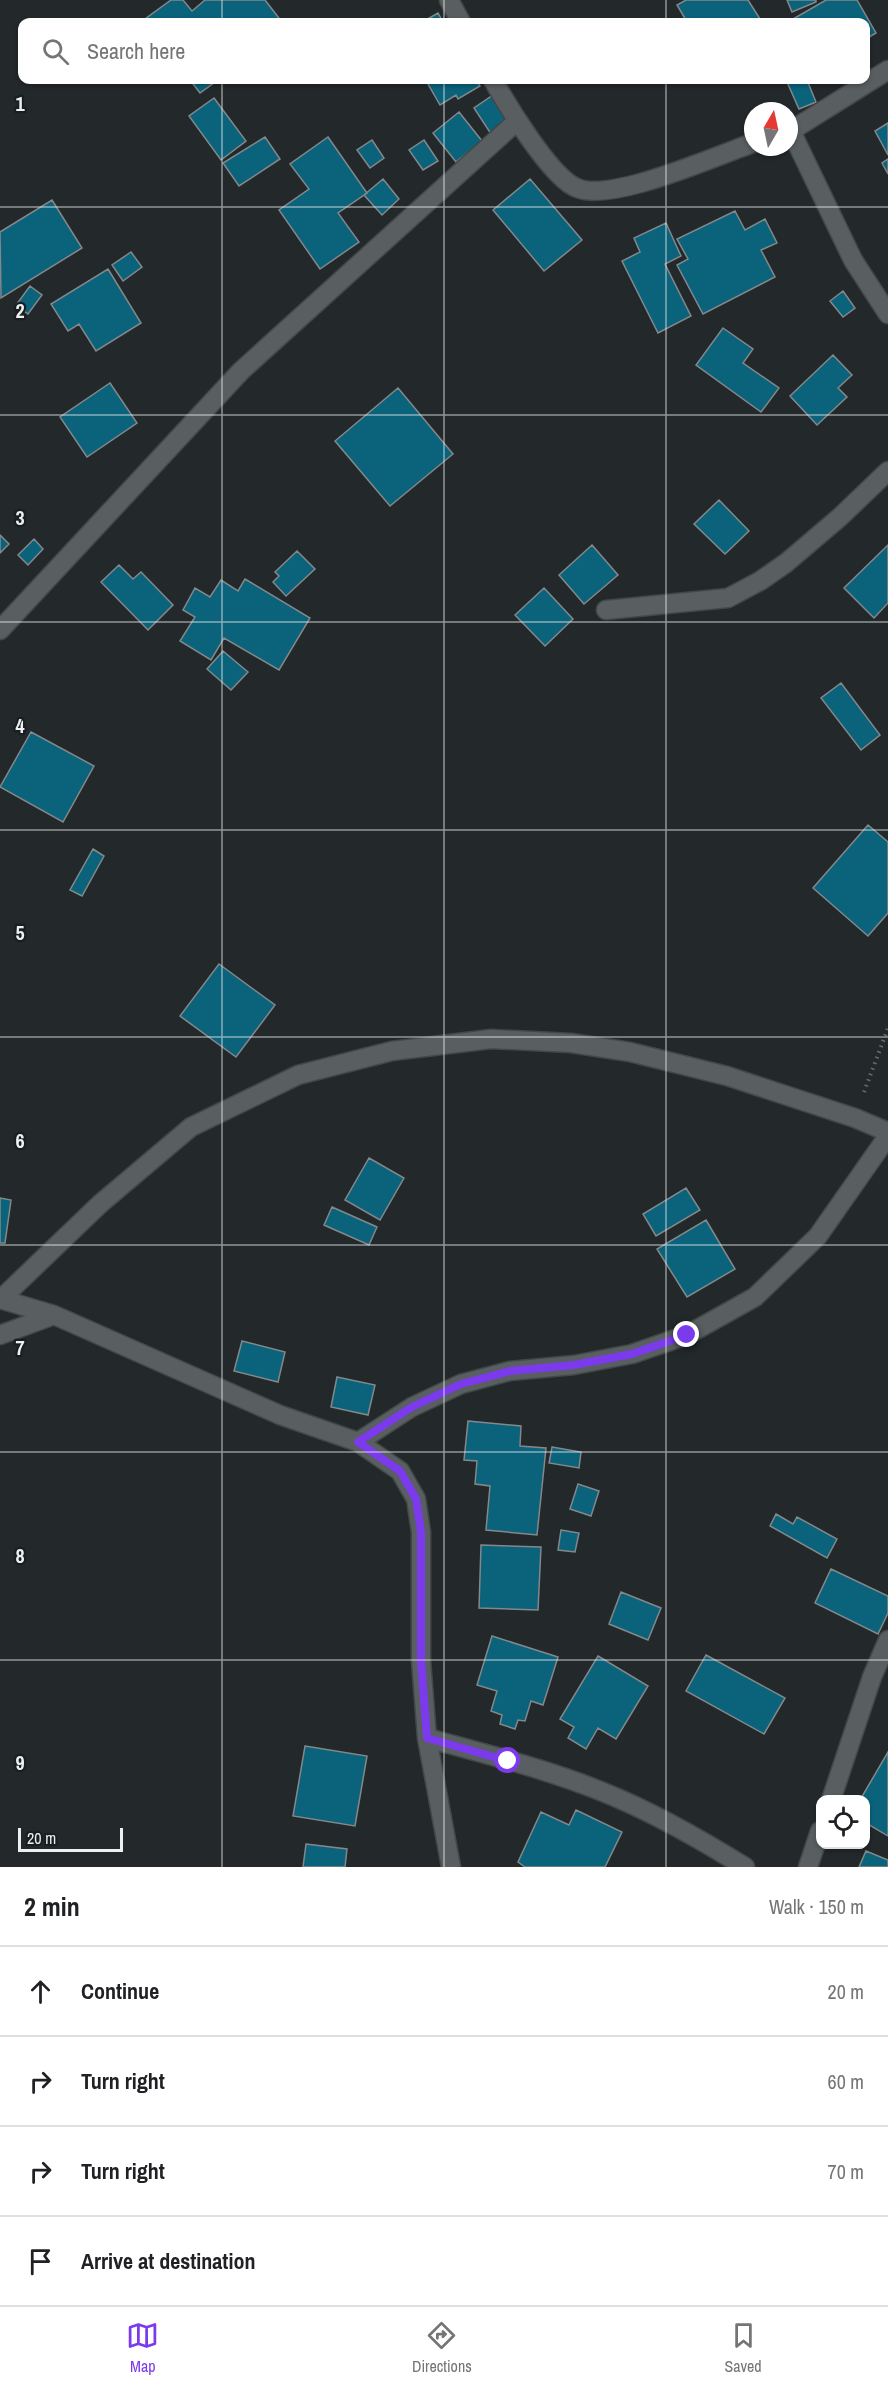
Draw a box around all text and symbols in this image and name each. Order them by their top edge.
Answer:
search box [18,18,870,84]
icon: search [39,35,72,68]
text: Search here [87,36,185,66]
text: 1 [15,90,25,117]
north arrow [744,102,798,156]
text: 2 [15,297,25,324]
text: 3 [15,504,25,531]
text: 4 [15,712,25,739]
text: 5 [15,919,25,946]
text: 6 [15,1127,25,1154]
route end [673,1321,699,1347]
text: 7 [15,1334,25,1361]
text: 8 [15,1542,25,1569]
route start [494,1747,520,1773]
text: 9 [15,1749,25,1776]
map controls [816,1795,870,1849]
button: locate [816,1795,870,1849]
scale bar [18,1825,123,1852]
text: 20 m [27,1827,56,1849]
text: 2 min [24,1889,80,1924]
text: Walk · 150 m [769,1893,864,1920]
icon: ahead [24,1975,57,2008]
text: Continue [81,1976,159,2006]
text: 20 m [828,1978,864,2005]
icon: right [24,2065,57,2098]
text: Turn right [81,2066,165,2096]
text: 60 m [828,2068,864,2095]
icon: right [24,2155,57,2188]
text: Turn right [81,2156,165,2186]
text: 70 m [828,2158,864,2185]
icon: arrive [24,2245,57,2278]
text: Arrive at destination [81,2246,255,2276]
tab: Map [126,2319,159,2377]
tab: Directions [412,2319,472,2377]
tab: Saved [724,2319,762,2377]

